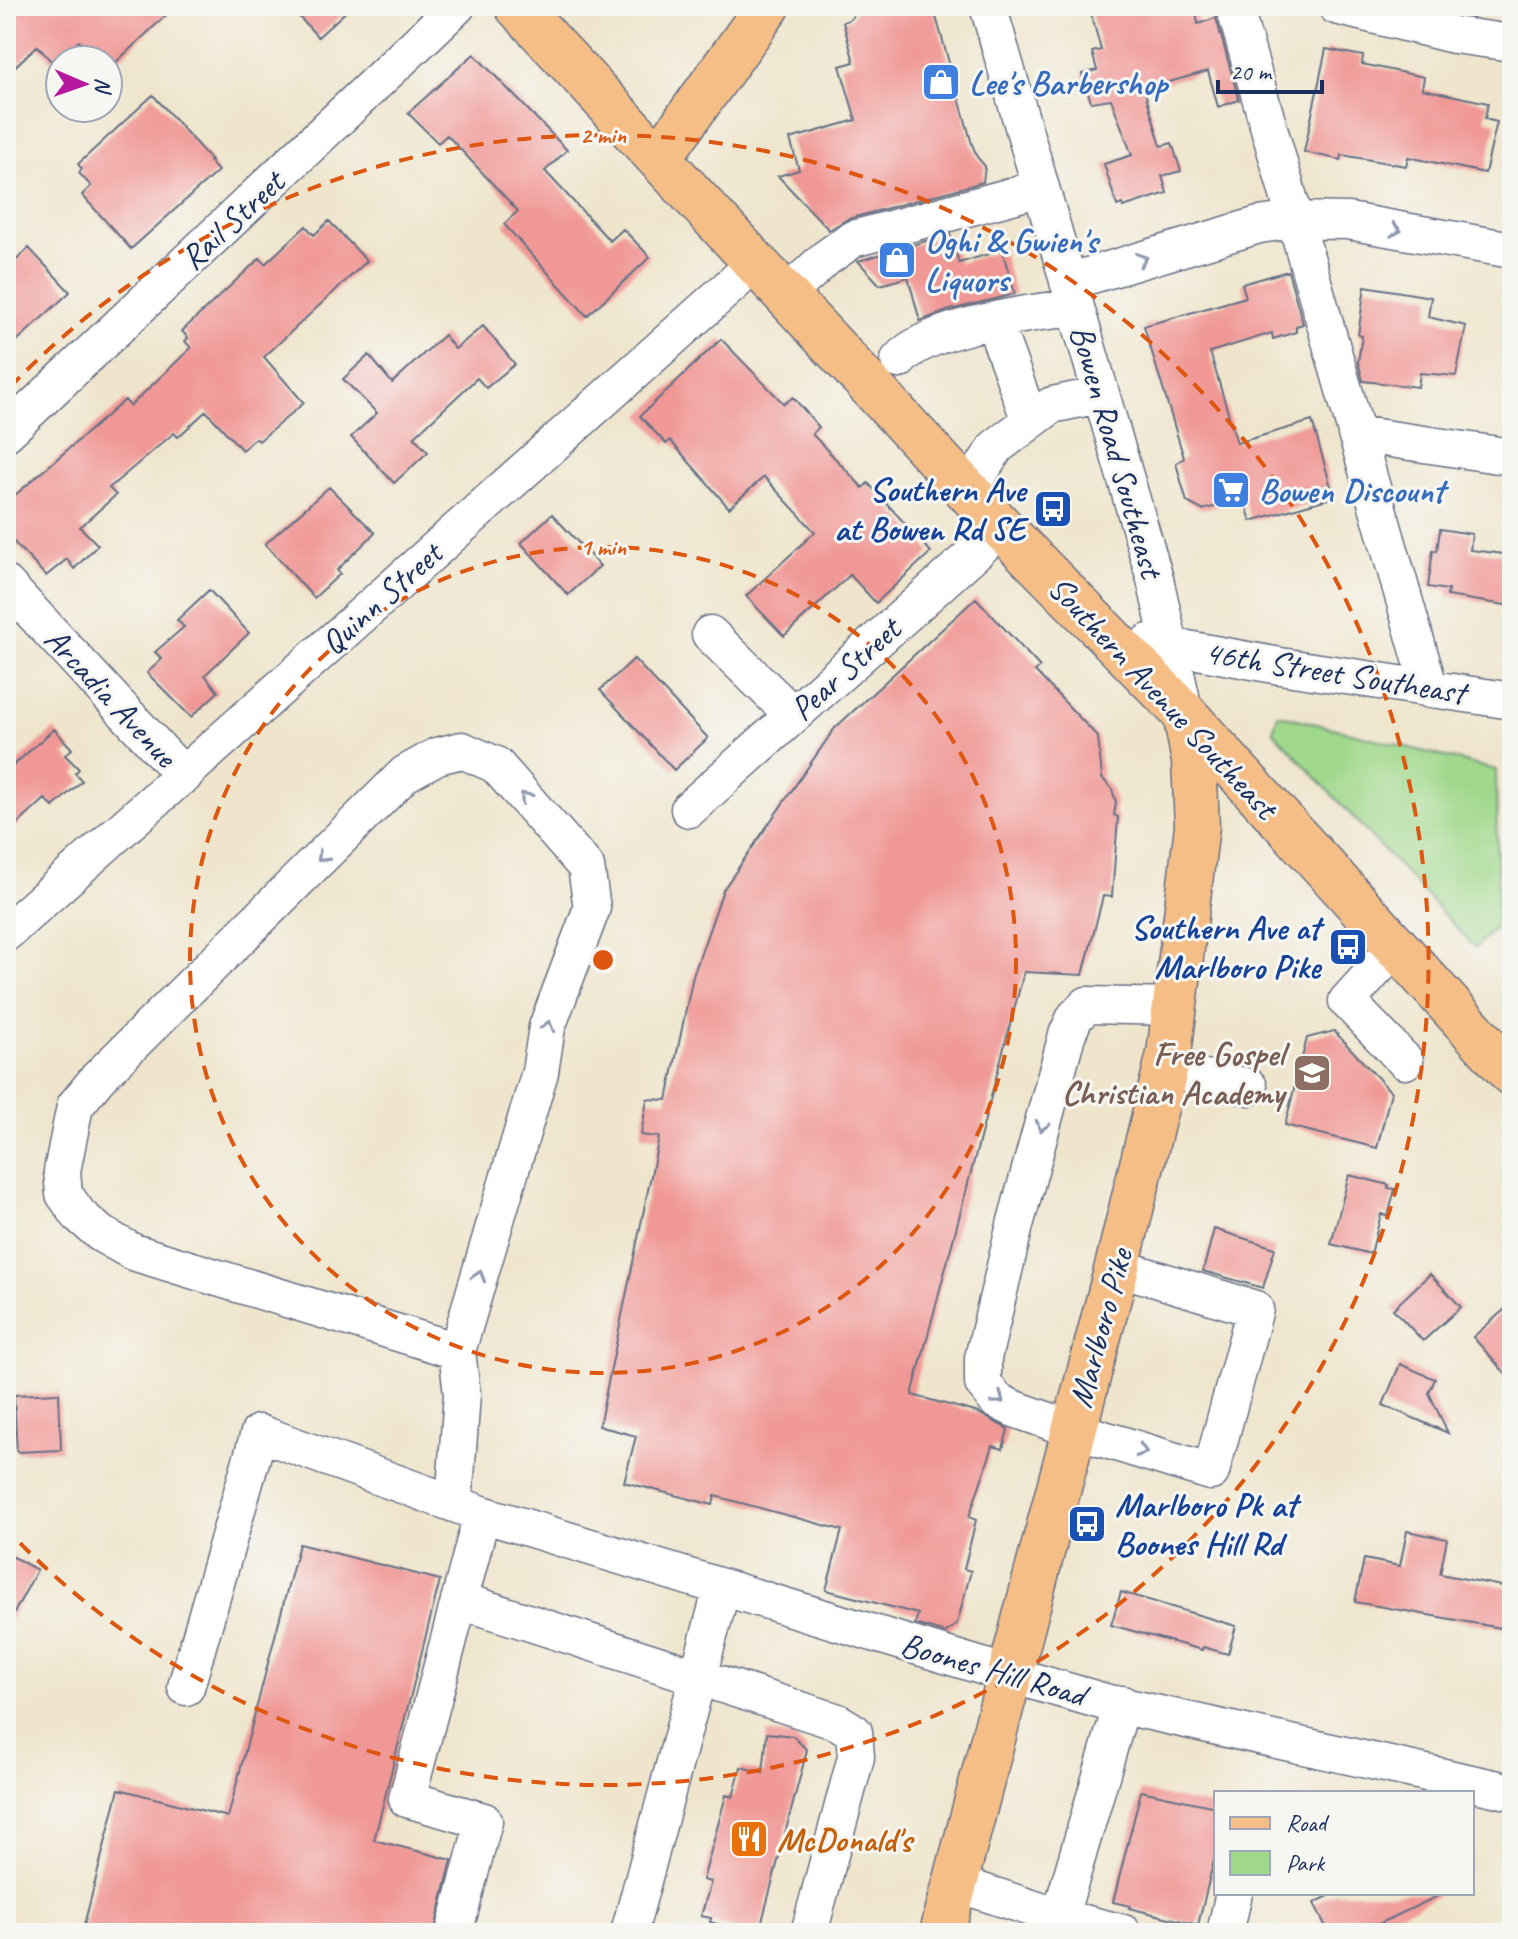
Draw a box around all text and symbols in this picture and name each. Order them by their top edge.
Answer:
north arrow [44,44,124,124]
scale bar [1218,44,1322,94]
text: 20 m [1230,57,1273,87]
shop icon: Lee's Barbershop [920,61,962,103]
place label: Lee's Barbershop [969,61,1169,104]
text: N [89,77,117,95]
text: 2 min [580,120,627,150]
street label: Rail Street [171,159,296,279]
place label: Oghi & Gwien's Liquors [925,219,1101,301]
one-way arrow [1389,221,1403,238]
shop icon: Oghi & Gwien's Liquors [876,239,918,281]
one-way arrow [1135,252,1149,268]
street label: Bowen Road Southeast [1060,320,1175,586]
place label: Southern Ave at Bowen Rd SE [834,468,1030,550]
supermarket icon: Bowen Discount [1210,469,1252,511]
place label: Bowen Discount [1259,469,1449,512]
bus stop icon: Southern Ave at Bowen Rd SE [1032,488,1074,530]
street label: Quinn Street [312,530,453,664]
text: 1 min [580,532,627,562]
street label: Southern Avenue Southeast [1039,566,1289,830]
street label: Pear Street [781,606,912,730]
street label: Arcadia Avenue [35,618,188,777]
street label: 46th Street Southeast [1202,630,1473,715]
one-way arrow [520,792,535,807]
one-way arrow [317,848,331,862]
place label: Southern Ave at Marlboro Pike [1131,906,1325,988]
bus stop icon: Southern Ave at Marlboro Pike [1327,926,1369,968]
centre of rings [589,946,617,974]
one-way arrow [539,1019,556,1033]
place label: Free Gospel Christian Academy [1062,1032,1291,1114]
school or university icon: Free Gospel Christian Academy [1291,1052,1333,1094]
one-way arrow [1035,1118,1051,1132]
street label: Marlboro Pike [1058,1242,1142,1412]
one-way arrow [470,1270,486,1283]
one-way arrow [990,1389,1005,1403]
one-way arrow [1135,1442,1149,1458]
place label: Marlboro Pk at Boones Hill Rd [1115,1483,1301,1565]
bus stop icon: Marlboro Pk at Boones Hill Rd [1066,1503,1108,1545]
street label: Boones Hill Road [896,1622,1095,1717]
legend [1214,1791,1474,1895]
text: Road [1286,1808,1330,1838]
restaurant icon: McDonald's [728,1818,770,1860]
place label: McDonald's [777,1818,915,1861]
text: Park [1286,1848,1326,1878]

